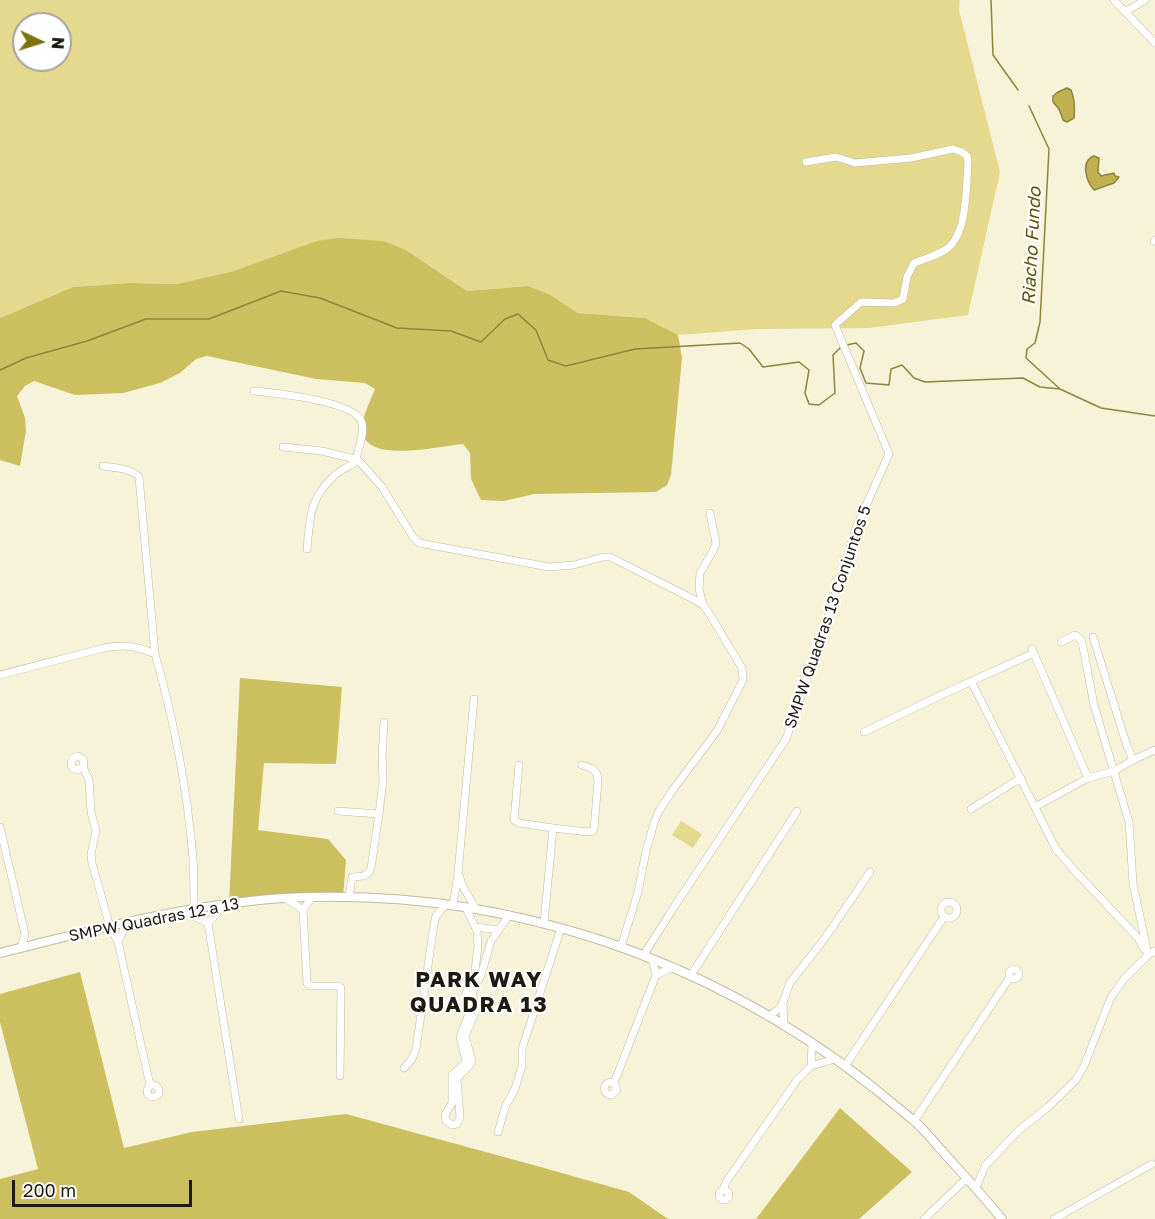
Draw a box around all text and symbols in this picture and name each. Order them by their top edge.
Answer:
north arrow [12,12,72,72]
text: N [48,36,68,50]
water label: Riacho Fundo [1018,187,1046,305]
street label: SMPW Quadras 13 Conjuntos 5 [781,503,875,731]
street label: SMPW Quadras 12 a 13 [67,894,241,946]
district label: PARK WAY QUADRA 13 [410,967,548,1018]
scale bar [15,1168,195,1206]
text: 200 m [23,1179,76,1201]

